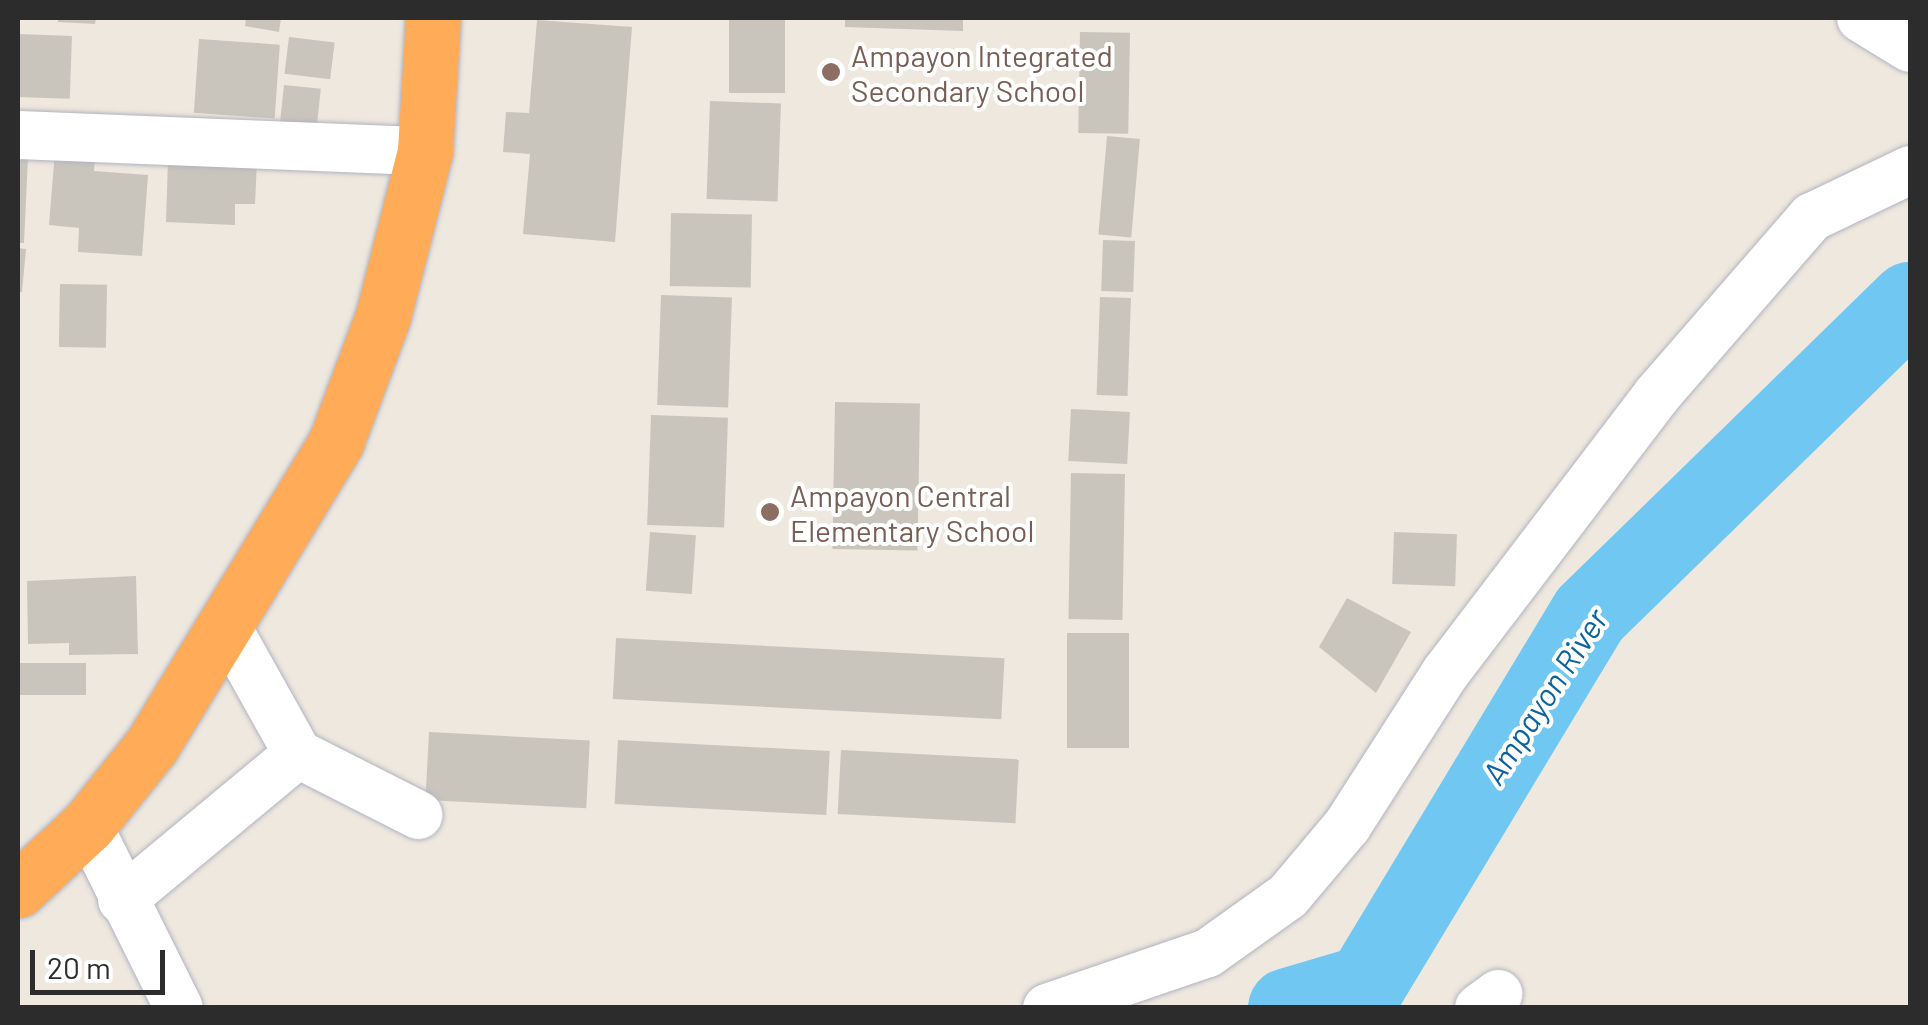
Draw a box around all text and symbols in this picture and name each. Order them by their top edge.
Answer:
place label: Ampayon Integrated Secondary School [851,37,1113,108]
marker: Ampayon Integrated Secondary School [820,61,842,83]
place label: Ampayon Central Elementary School [790,477,1034,548]
marker: Ampayon Central Elementary School [759,501,781,523]
water label: Ampayon River [1473,601,1615,791]
scale bar [35,930,170,992]
text: 20 m [47,949,111,985]

